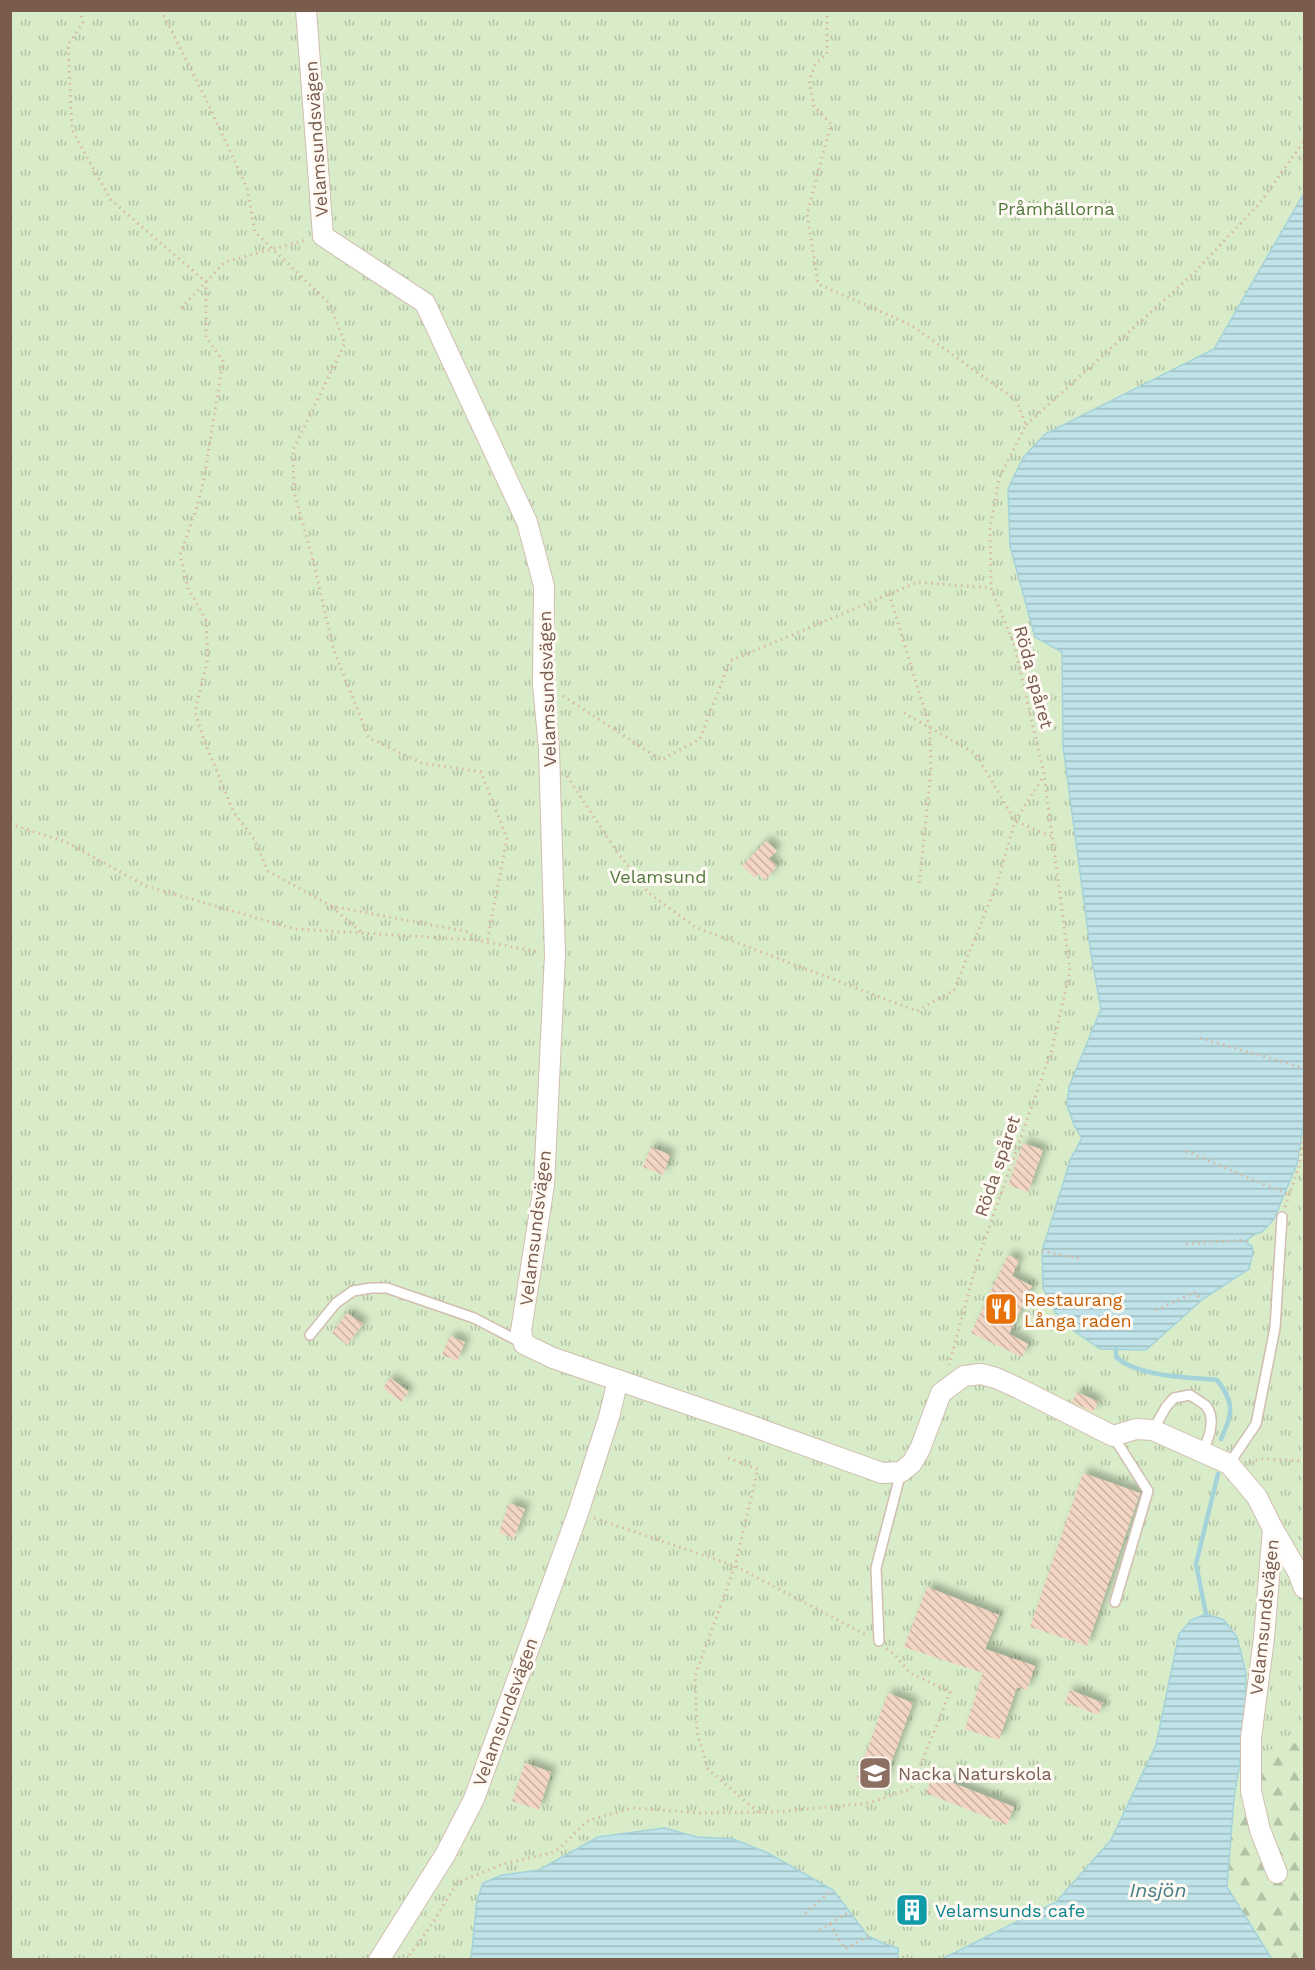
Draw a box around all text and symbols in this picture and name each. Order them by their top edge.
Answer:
street label: Velamsundsvägen [300,60,332,218]
park label: Pråmhällorna [997,198,1115,219]
street label: Velamsundsvägen [534,610,560,768]
street label: Röda spåret [1010,623,1058,731]
park label: Velamsund [609,866,707,887]
street label: Röda spåret [970,1112,1024,1219]
street label: Velamsundsvägen [515,1149,555,1307]
place label: Restaurang Långa raden [1024,1289,1132,1331]
restaurant icon: Restaurang Långa raden [983,1291,1019,1327]
street label: Velamsundsvägen [1245,1538,1283,1696]
street label: Velamsundsvägen [468,1635,542,1789]
school or university icon: Nacka Naturskola [857,1755,893,1791]
place label: Nacka Naturskola [898,1763,1052,1784]
water label: Insjön [1130,1878,1186,1902]
building icon: Velamsunds cafe [894,1892,930,1928]
place label: Velamsunds cafe [935,1900,1085,1921]

